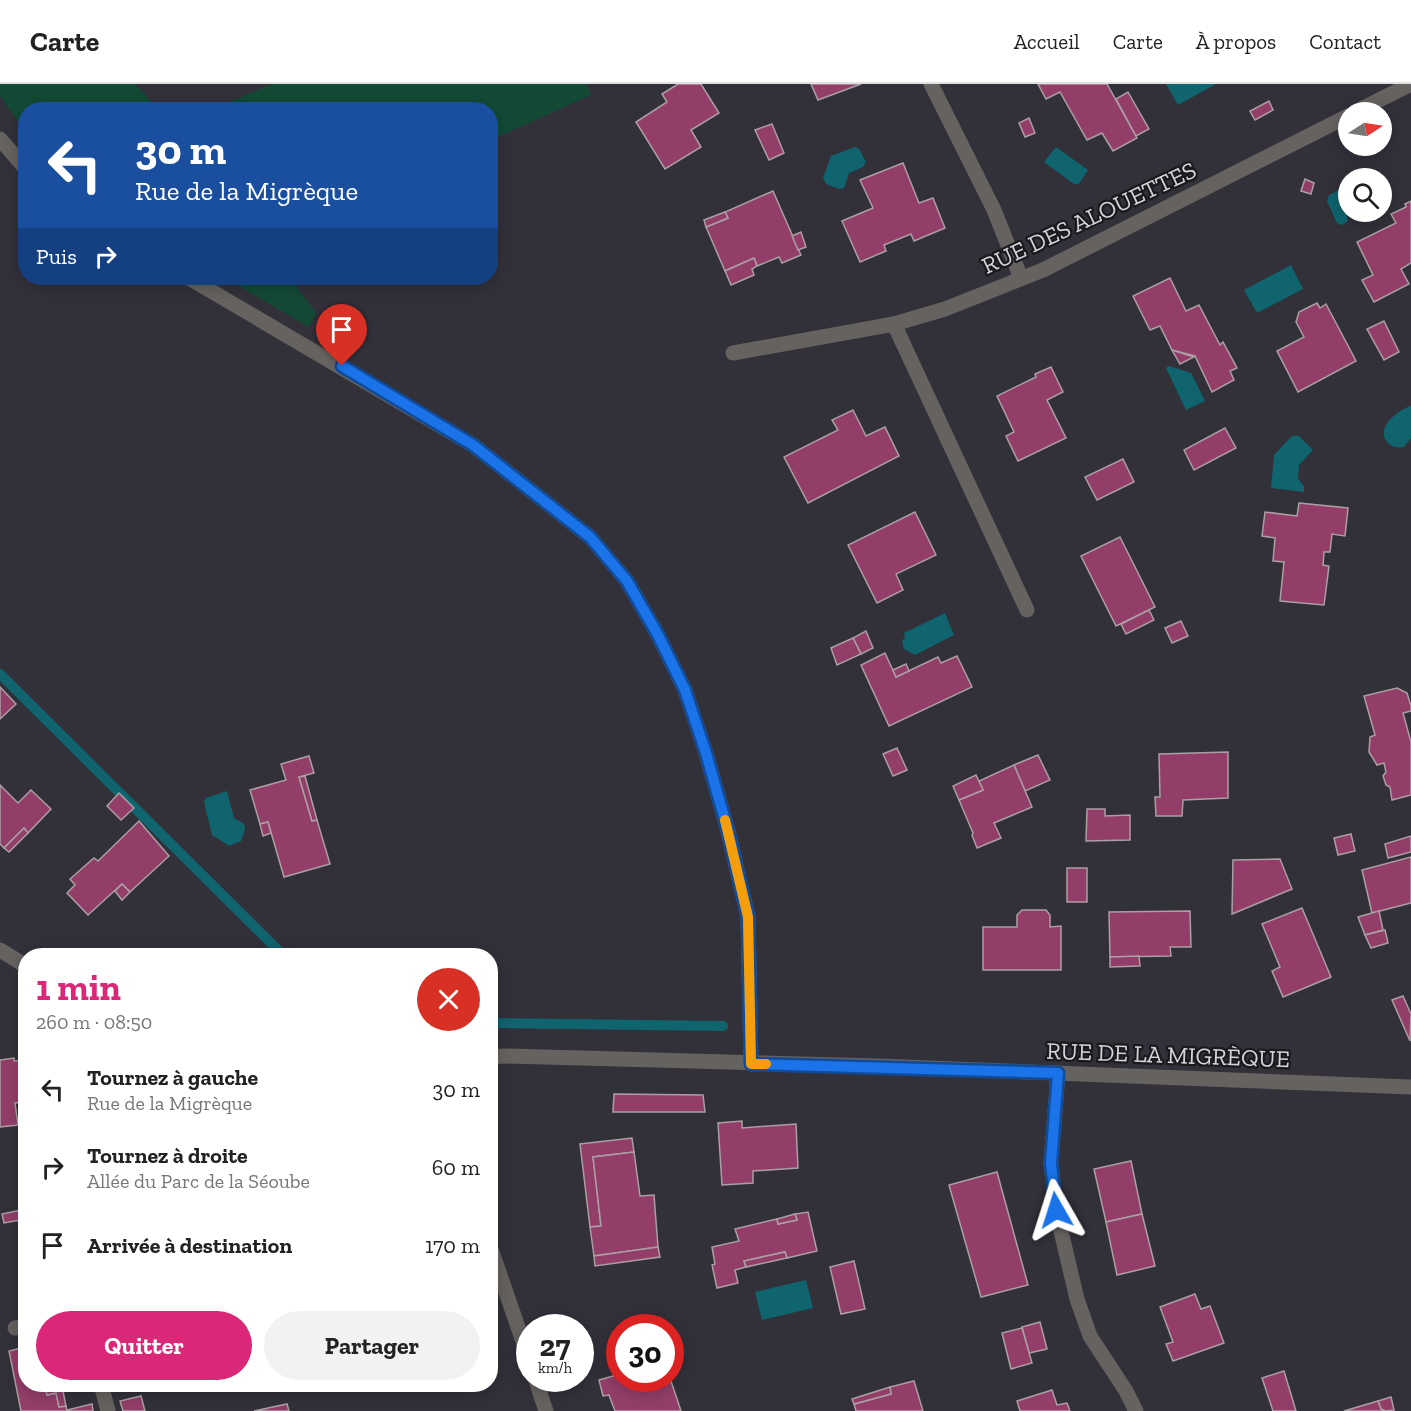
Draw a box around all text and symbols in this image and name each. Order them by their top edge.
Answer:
text: Carte [30,25,99,58]
text: Accueil [1014,29,1080,54]
text: Carte [1113,29,1163,54]
text: À propos [1196,29,1276,54]
text: Contact [1309,29,1381,54]
north arrow [1338,102,1392,156]
map controls [1338,102,1392,222]
text: 30 m [135,124,226,175]
icon: left [36,126,114,204]
street label: RUE DES ALOUETTES [977,155,1201,280]
button: search [1338,168,1392,222]
text: Rue de la Migrèque [135,175,358,207]
icon: right [89,240,122,273]
text: Puis [36,243,77,270]
pin [316,304,367,366]
icon: arrive [325,313,358,346]
text: 1 min [36,966,121,1009]
button: close [417,968,480,1031]
text: 260 m · 08:50 [36,1010,152,1034]
street label: RUE DE LA MIGRÈQUE [1046,1036,1290,1073]
text: Tournez à gauche [87,1064,258,1091]
icon: left [36,1073,69,1106]
text: 30 m [433,1076,480,1103]
text: Rue de la Migrèque [87,1091,252,1115]
text: Tournez à droite [87,1142,248,1169]
icon: right [36,1151,69,1184]
text: 60 m [432,1154,480,1181]
text: Allée du Parc de la Séoube [87,1169,310,1193]
position arrow [1024,1178,1088,1242]
icon: arrive [36,1229,69,1262]
text: Arrivée à destination [87,1232,292,1259]
text: 170 m [425,1232,480,1259]
button: Quitter [36,1311,252,1380]
button: Partager [264,1311,480,1380]
speed limit sign: 30 [606,1314,684,1392]
text: 27 [540,1328,570,1364]
text: km/h [538,1359,572,1377]

